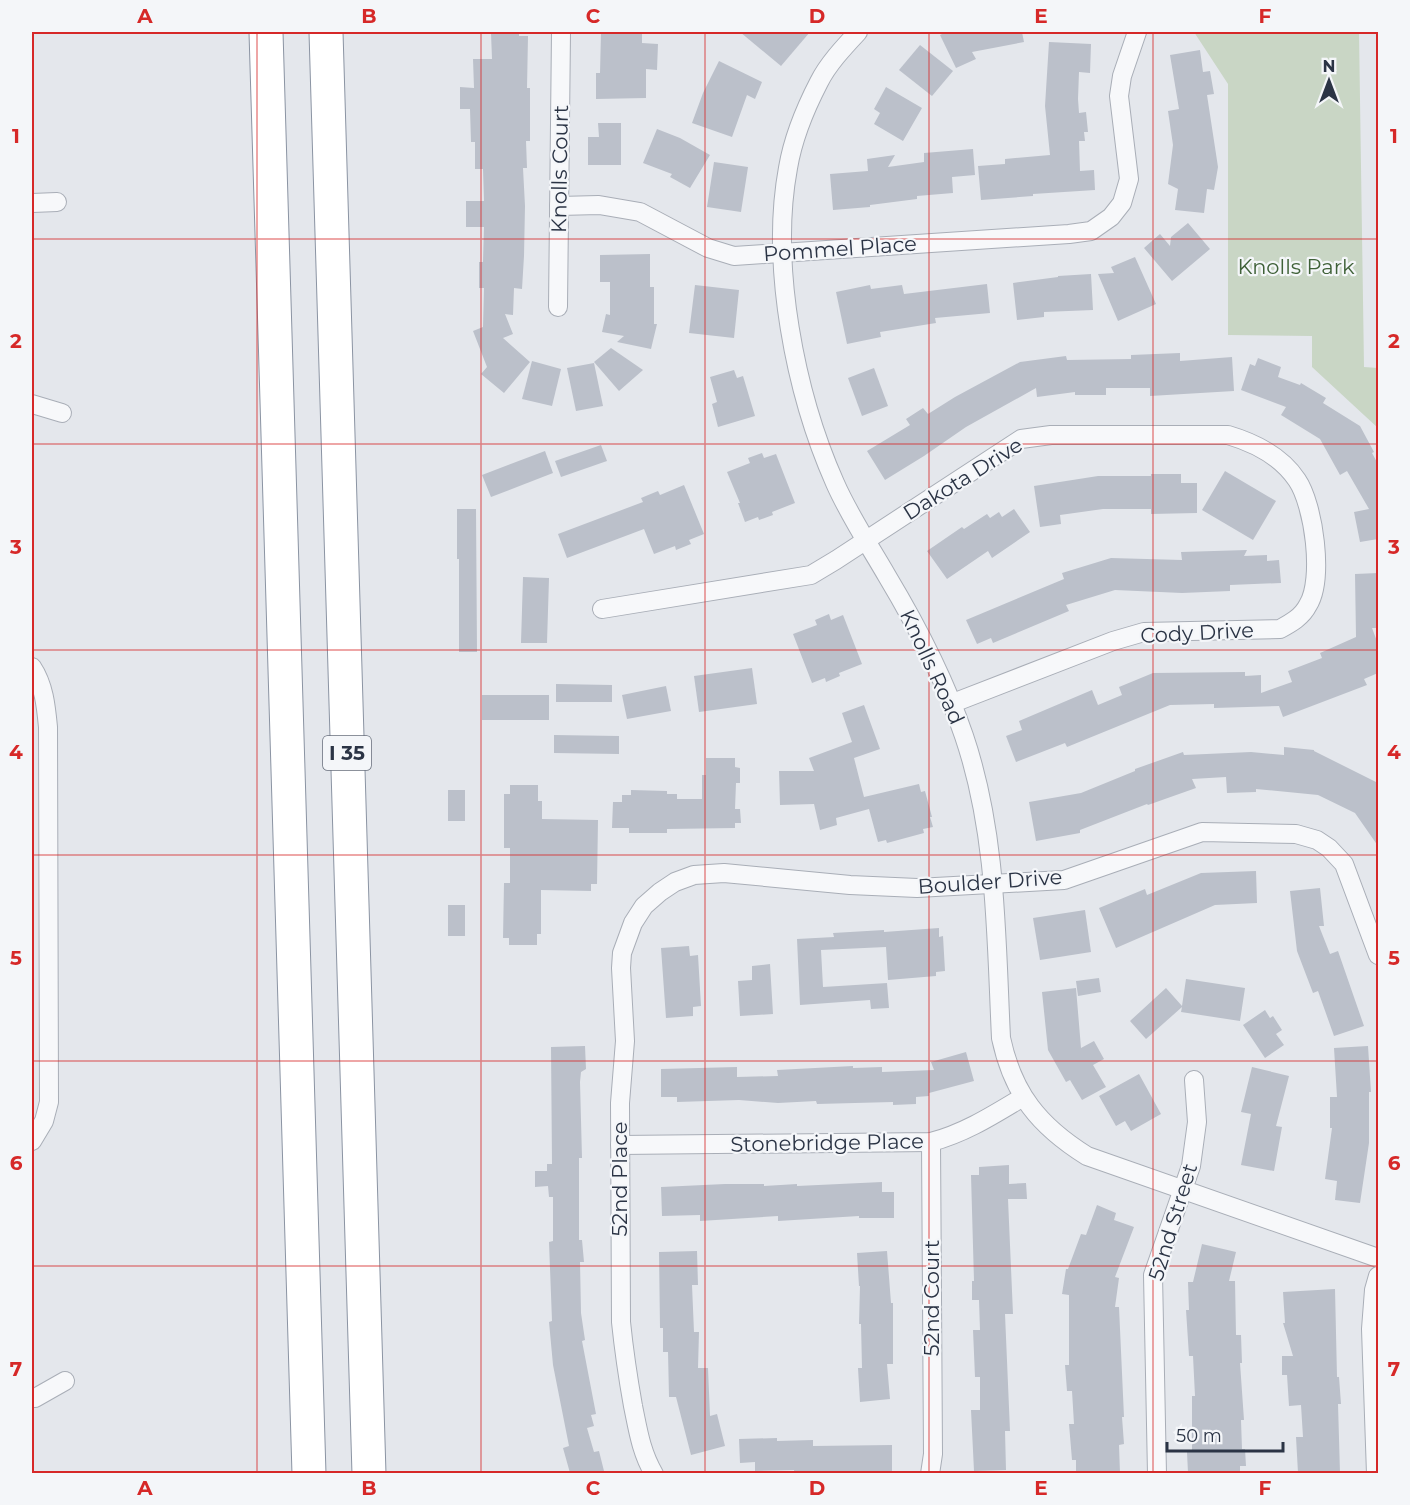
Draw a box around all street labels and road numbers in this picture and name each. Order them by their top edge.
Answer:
street label: Knolls Court [546,105,573,233]
street label: Pommel Place [762,231,918,266]
street label: Dakota Drive [898,432,1027,525]
street label: Knolls Road [895,605,970,728]
street label: Cody Drive [1140,617,1254,648]
road number: I 35 [323,736,371,770]
street label: Boulder Drive [917,864,1063,899]
street label: 52nd Place [607,1121,632,1237]
street label: Stonebridge Place [730,1128,924,1157]
street label: 52nd Street [1143,1160,1202,1283]
street label: 52nd Court [919,1240,944,1356]

